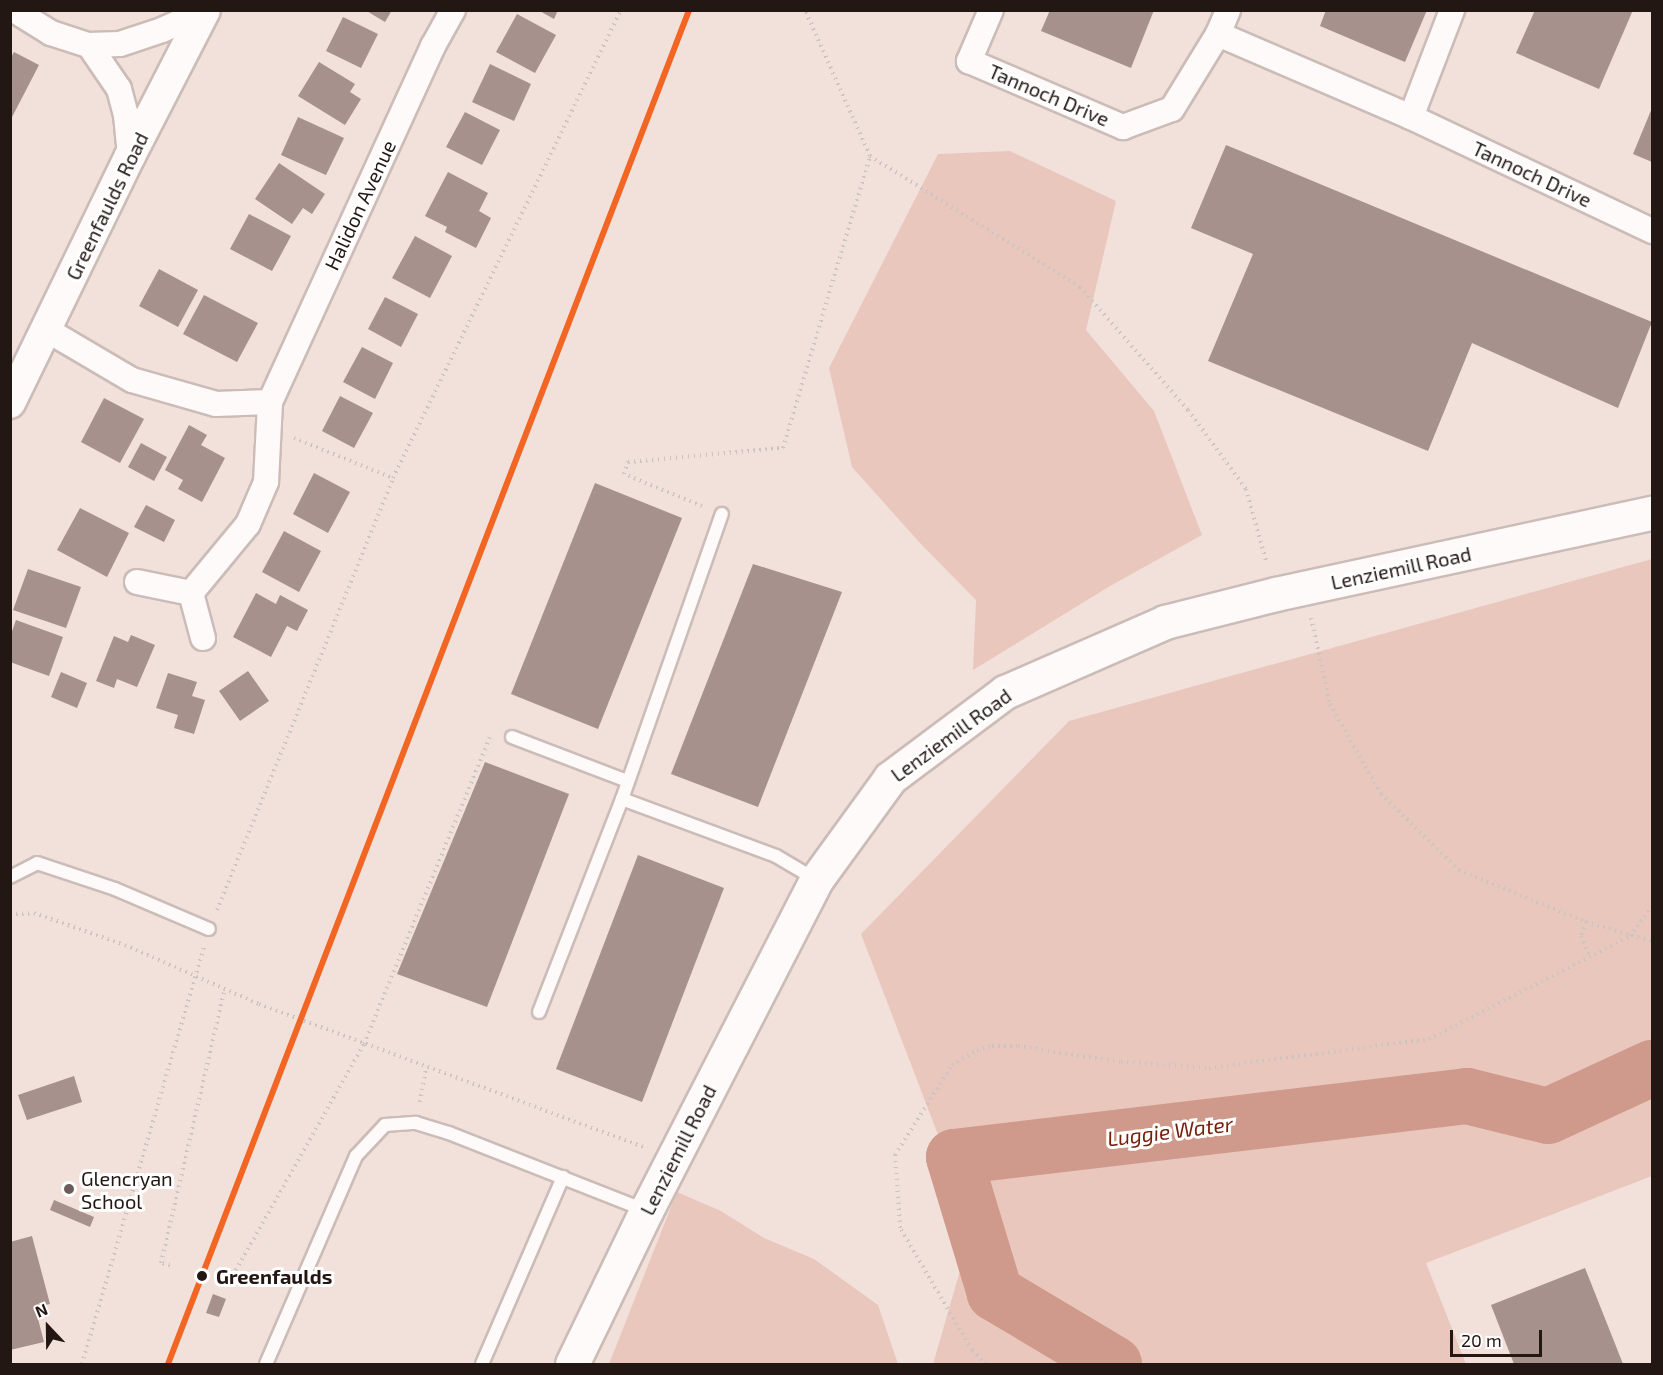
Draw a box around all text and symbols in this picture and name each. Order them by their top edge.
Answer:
street label: Tannoch Drive [985,59,1113,131]
street label: Greenfaulds Road [61,128,153,284]
street label: Halidon Avenue [319,136,401,274]
street label: Tannoch Drive [1469,136,1595,212]
street label: Lenziemill Road [1328,541,1474,595]
street label: Lenziemill Road [886,683,1016,787]
street label: Lenziemill Road [635,1081,721,1219]
water label: Luggie Water [1105,1111,1235,1151]
place label: Glencryan School [81,1166,173,1213]
marker: Glencryan School [62,1182,76,1196]
place label: Greenfaulds [216,1264,332,1288]
marker: Greenfaulds [193,1267,211,1285]
north arrow [18,1297,78,1357]
text: N [32,1299,50,1321]
scale bar [1453,1318,1544,1356]
text: 20 m [1461,1329,1502,1351]

